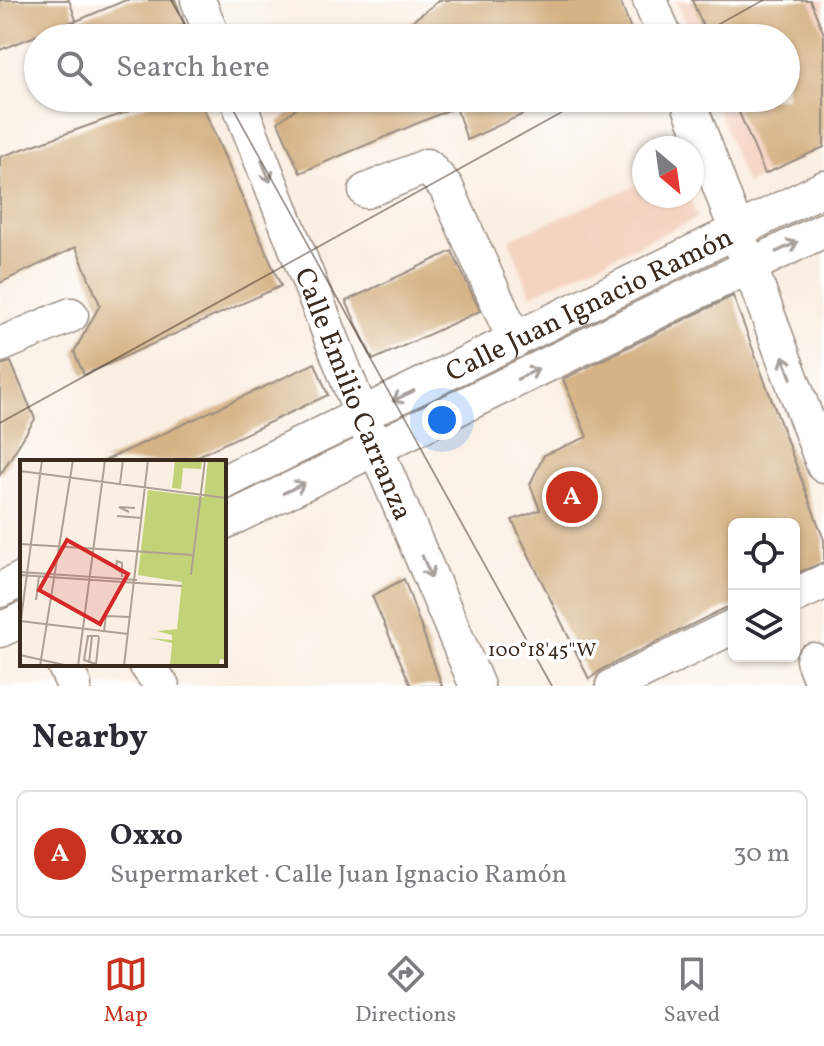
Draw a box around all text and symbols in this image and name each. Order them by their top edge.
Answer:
search box [24,24,800,112]
icon: search [52,46,96,90]
text: Search here [116,47,270,89]
north arrow [632,136,704,208]
one-way arrow [259,158,274,183]
street label: Calle Juan Ignacio Ramón [440,219,740,392]
one-way arrow [774,239,798,254]
street label: Calle Emilio Carranza [284,262,421,527]
one-way arrow [779,355,794,380]
one-way arrow [515,366,539,381]
one-way arrow [391,389,415,404]
your location [422,400,462,440]
inset map [20,460,226,666]
pin: A [546,467,598,527]
one-way arrow [282,480,306,495]
map controls [728,518,800,662]
button: locate [728,518,800,590]
one-way arrow [420,554,435,579]
button: layers [728,590,800,662]
text: 100°18'45"W [488,637,596,665]
text: Nearby [32,715,148,762]
text: Oxxo [110,815,183,857]
text: A [51,836,69,872]
text: 30 m [733,836,790,872]
text: Supermarket · Calle Juan Ignacio Ramón [110,857,567,893]
tab: Map [104,952,148,1031]
tab: Directions [355,952,456,1031]
tab: Saved [664,952,720,1031]

